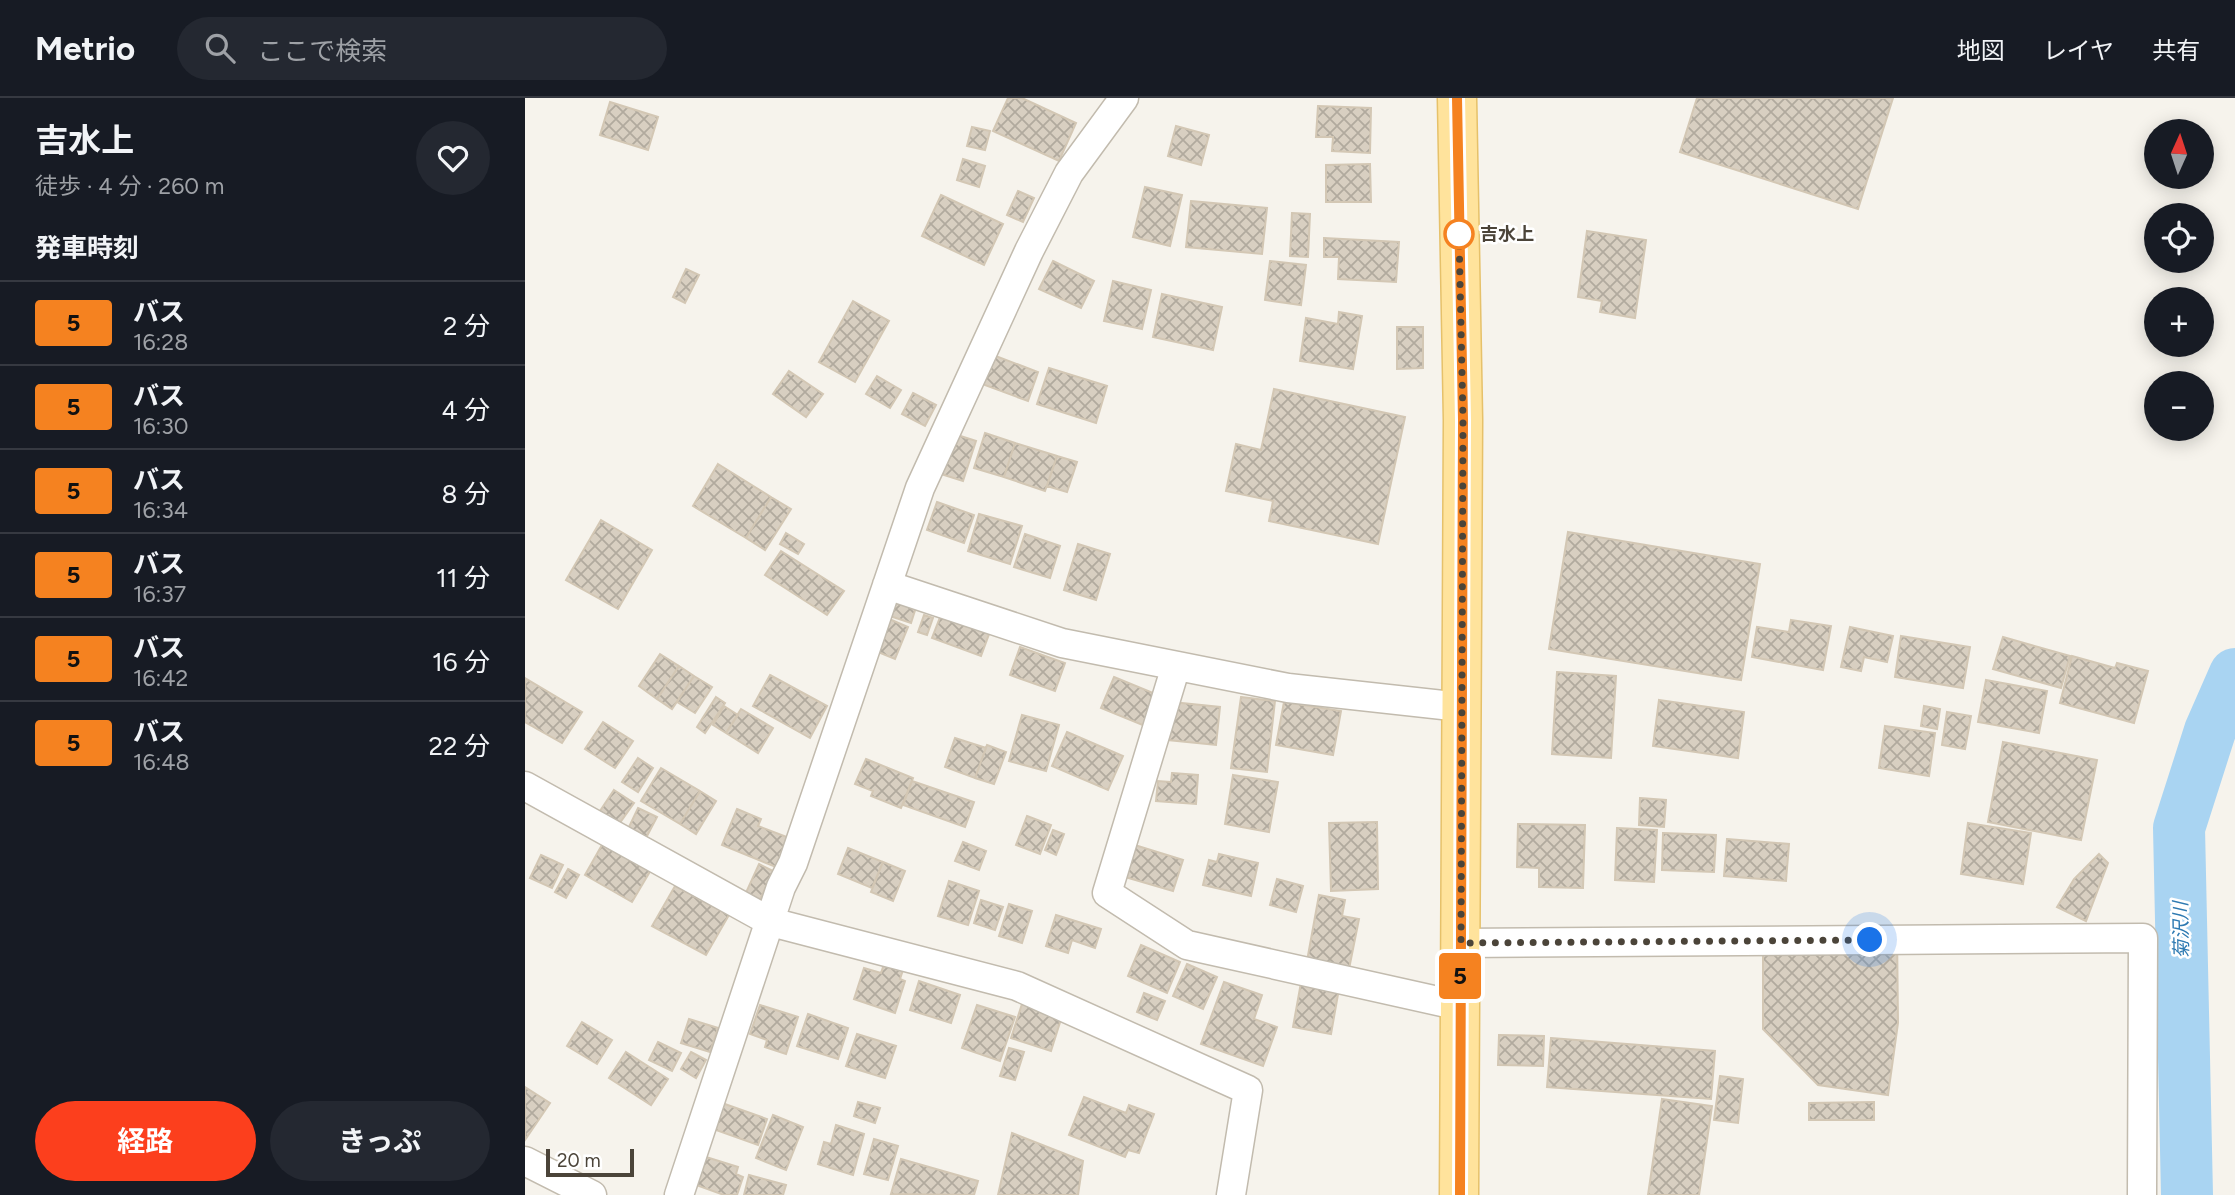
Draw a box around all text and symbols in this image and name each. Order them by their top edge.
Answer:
search box [177,17,667,80]
text: Metrio [35,29,135,68]
icon: search [201,29,239,67]
text: ここで検索 [257,35,387,67]
text: 地図 [1957,36,2005,65]
text: レイヤ [2043,36,2114,65]
text: 共有 [2152,36,2200,65]
north arrow [2144,119,2214,189]
map controls [2144,119,2214,441]
text: 吉水上 [35,121,134,160]
button: heart [416,121,490,195]
text: 徒歩 · 4 分 · 260 m [35,172,224,200]
button: locate [2144,203,2214,273]
marker: 吉水上 [1444,219,1474,249]
place label: 吉水上 [1480,223,1534,245]
text: 発車時刻 [35,232,139,264]
button: + [2144,287,2214,357]
text: バス [133,296,185,328]
text: 5 [67,308,80,337]
text: 2 分 [443,310,490,342]
text: 16:28 [133,328,188,356]
button: − [2144,371,2214,441]
text: バス [133,380,185,412]
text: 5 [67,392,80,421]
text: 4 分 [441,394,490,426]
text: 16:30 [133,412,189,440]
text: バス [133,464,185,496]
text: 5 [67,476,80,505]
text: 8 分 [442,478,490,510]
text: 16:34 [133,496,188,524]
text: バス [133,548,185,580]
text: 5 [67,560,80,589]
text: 11 分 [436,562,490,594]
text: 16:37 [133,580,186,608]
text: バス [133,632,185,664]
text: 5 [67,644,80,673]
text: 16 分 [432,646,490,678]
text: 16:42 [133,664,188,692]
text: バス [133,716,185,748]
text: 5 [67,728,80,757]
text: 22 分 [429,730,490,762]
text: 16:48 [133,748,190,776]
water label: 菊沢川 [2169,899,2193,959]
your location [1852,922,1887,957]
line badge: 5 [1437,953,1483,999]
text: 5 [1453,961,1467,990]
button: 経路 [35,1101,256,1181]
button: きっぷ [270,1101,490,1181]
scale bar [546,1146,633,1178]
text: 20 m [557,1149,601,1172]

